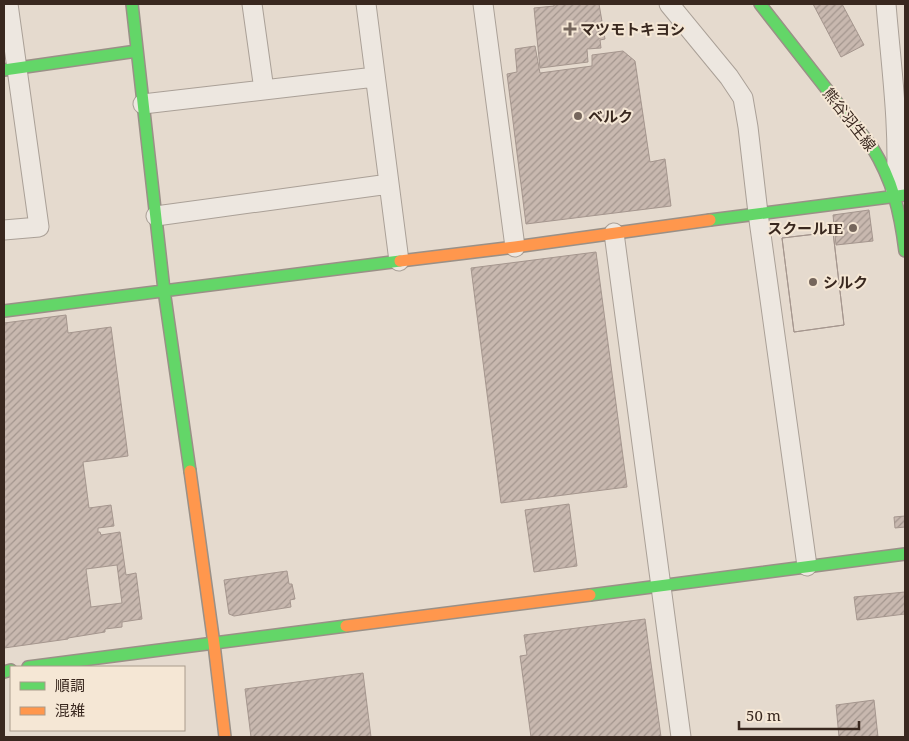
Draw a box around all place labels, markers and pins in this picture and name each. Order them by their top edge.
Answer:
place label: マツモトキヨシ [580,19,685,39]
marker: マツモトキヨシ [564,23,576,35]
place label: ベルク [588,106,633,126]
marker: ベルク [572,110,584,122]
place label: スクールIE [767,218,843,238]
marker: スクールIE [847,222,859,234]
place label: シルク [823,272,868,292]
marker: シルク [807,276,819,288]

